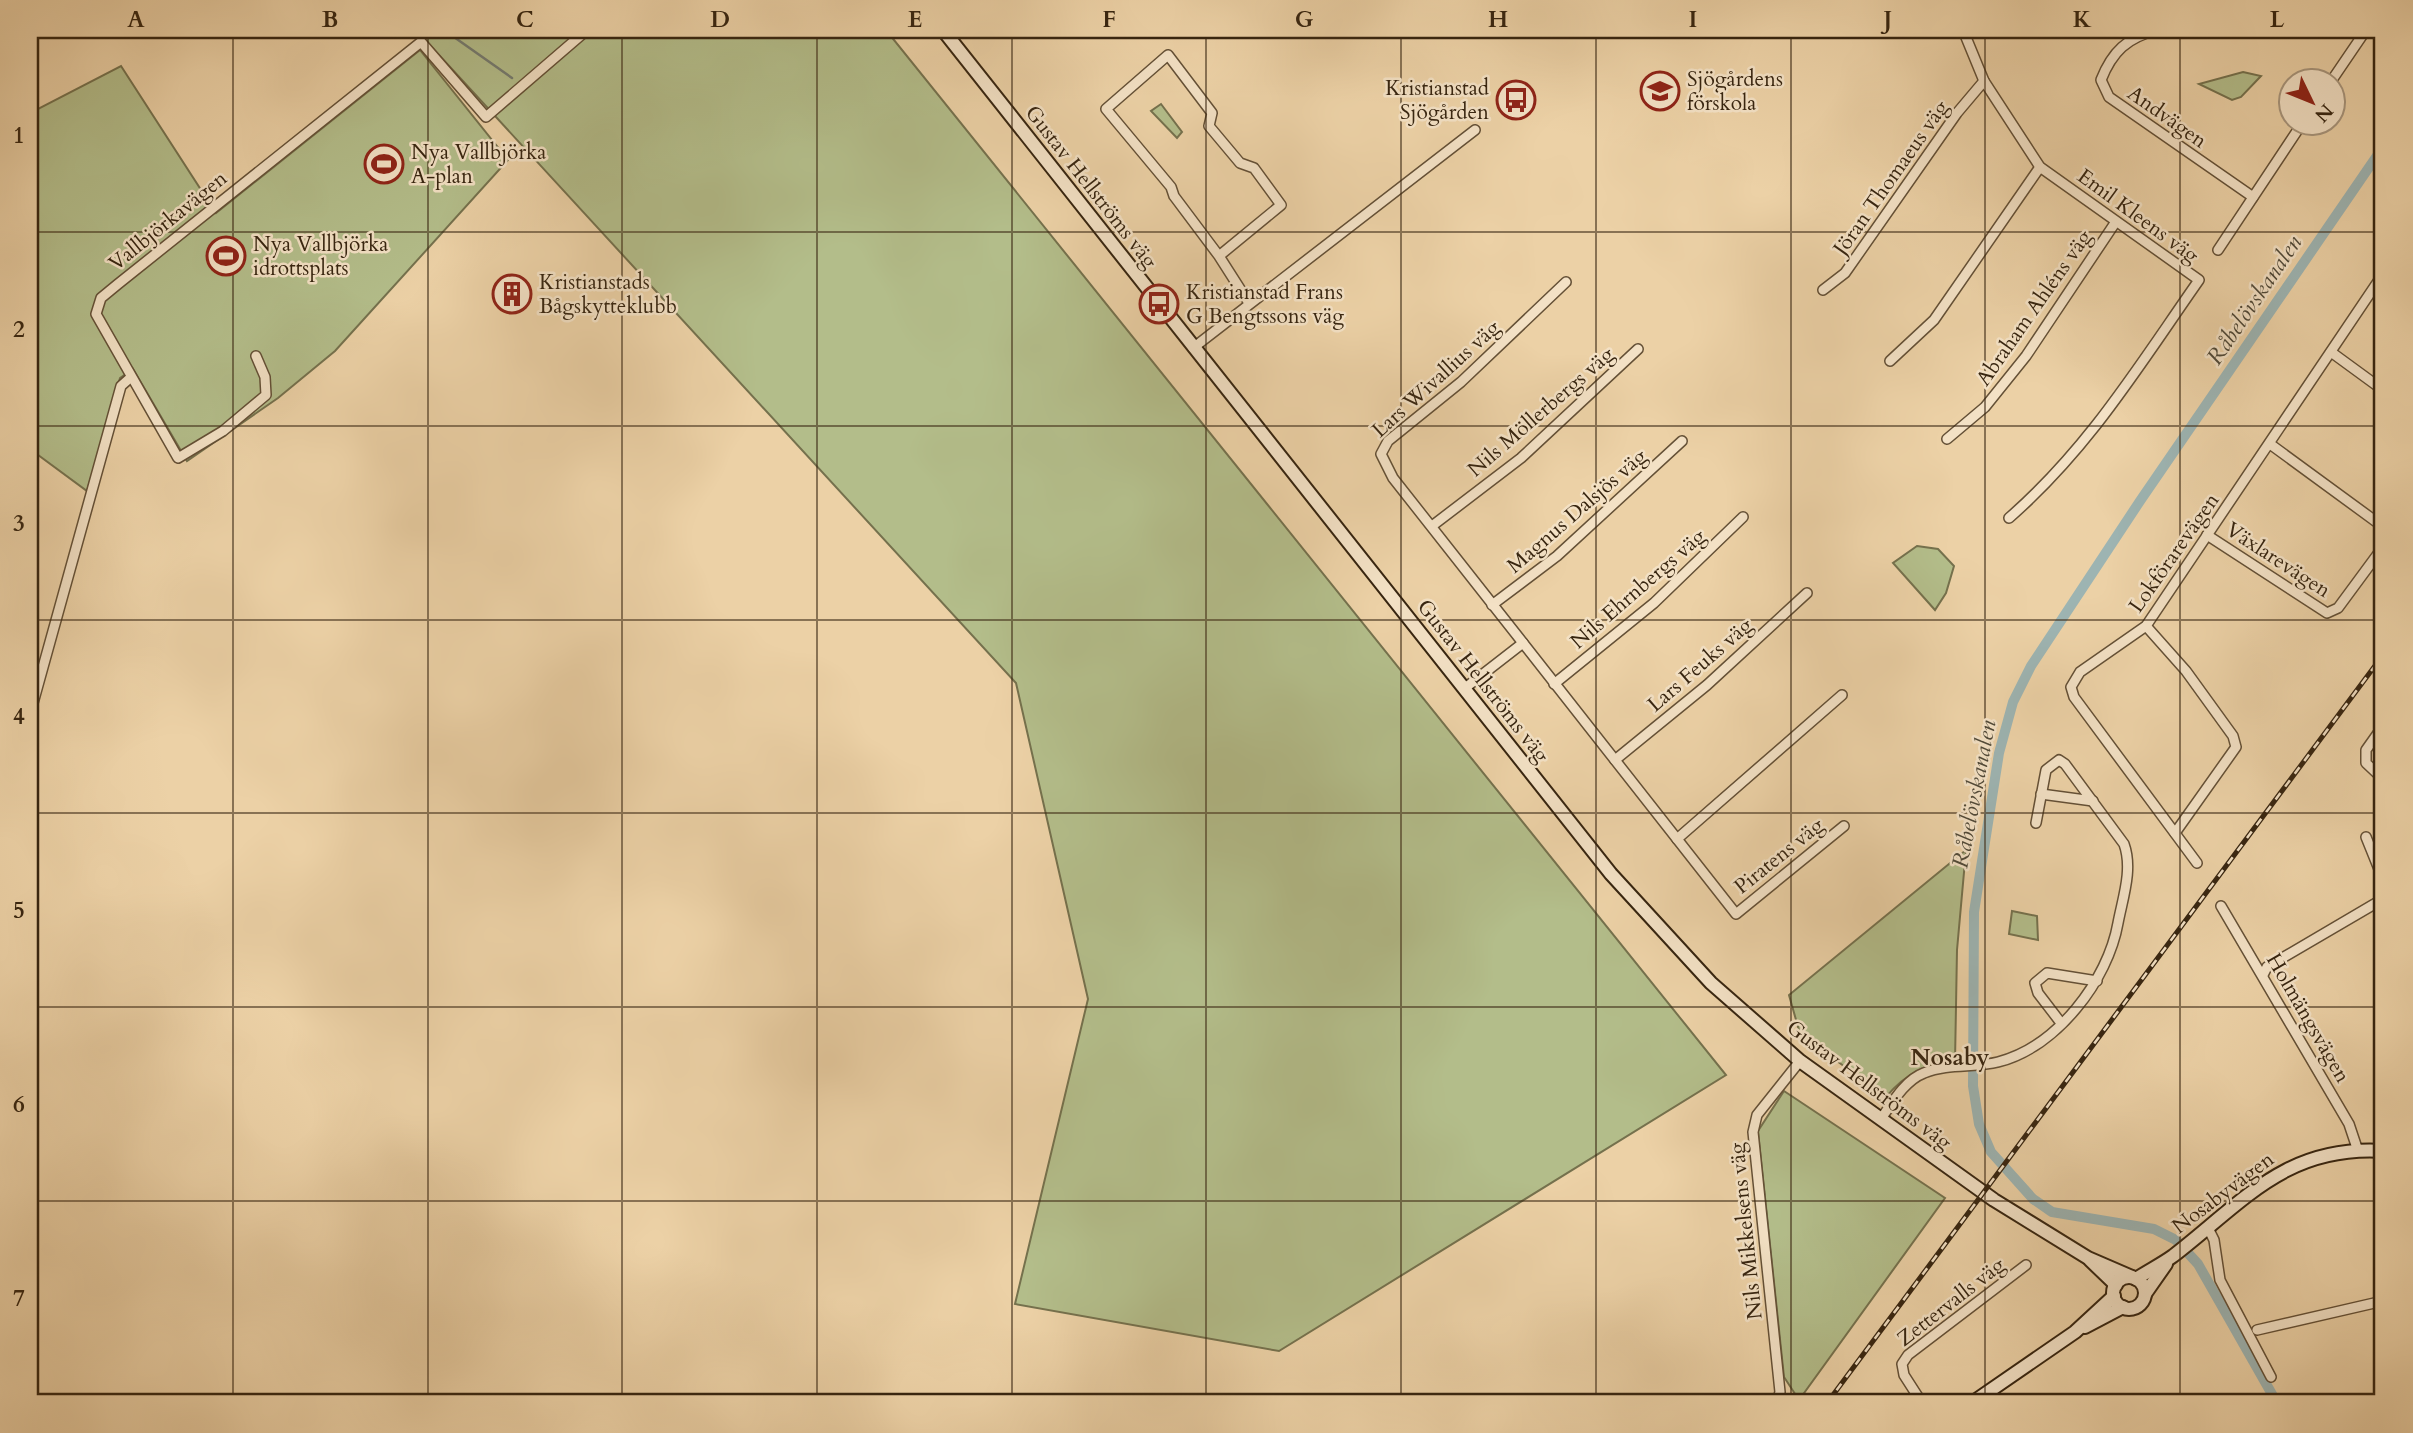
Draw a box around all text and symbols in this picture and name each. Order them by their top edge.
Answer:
text: A [127,4,145,35]
text: B [322,4,338,35]
text: C [516,4,534,35]
text: D [710,4,730,35]
text: E [908,4,922,35]
text: F [1102,4,1116,35]
text: G [1295,4,1314,35]
text: H [1488,4,1508,35]
text: I [1689,4,1697,35]
text: J [1881,4,1892,35]
text: K [2073,4,2092,35]
text: L [2270,4,2285,35]
place label: Sjögårdens förskola [1687,65,1783,118]
north arrow [2276,66,2346,136]
school or university icon: Sjögårdens förskola [1639,70,1681,112]
place label: Kristianstad Sjögården [1385,74,1489,127]
bus stop icon: Kristianstad Sjögården [1495,79,1537,121]
street label: Andvägen [2121,79,2213,155]
street label: Jöran Thomaeus väg [1825,94,1956,264]
text: N [2308,98,2339,128]
street label: Gustav Hellströms väg [1018,99,1164,275]
text: 1 [13,120,25,151]
place label: Nya Vallbjörka A-plan [411,138,546,191]
sports icon: Nya Vallbjörka A-plan [363,143,405,185]
street label: Emil Kleens väg [2071,162,2205,270]
street label: Vallbjörkavägen [103,164,233,278]
street label: Abraham Ahléns väg [1969,224,2099,392]
water label: Råbelövskanalen [2199,228,2309,371]
place label: Nya Vallbjörka idrottsplats [253,230,388,283]
sports icon: Nya Vallbjörka idrottsplats [205,235,247,277]
place label: Kristianstads Bågskytteklubb [539,268,677,321]
building icon: Kristianstads Bågskytteklubb [491,273,533,315]
place label: Kristianstad Frans G Bengtssons väg [1186,278,1344,331]
bus stop icon: Kristianstad Frans G Bengtssons väg [1138,283,1180,325]
street label: Lars Wivallius väg [1366,313,1507,444]
text: 2 [13,314,25,345]
street label: Nils Möllerbergs väg [1462,340,1621,484]
street label: Magnus Dalsjös väg [1501,442,1653,580]
street label: Lokförarevägen [2122,487,2226,619]
text: 3 [13,508,25,539]
street label: Växlarevägen [2220,515,2336,605]
street label: Nils Ehrnbergs väg [1564,522,1712,656]
street label: Gustav Hellströms väg [1410,593,1556,769]
street label: Lars Feuks väg [1641,611,1759,719]
text: 4 [13,701,25,732]
water label: Råbelövskanalen [1944,717,2004,871]
street label: Piratens väg [1728,811,1830,901]
text: 5 [13,895,25,926]
street label: Holmängsvägen [2259,948,2357,1088]
street label: Gustav Hellströms väg [1781,1013,1958,1157]
district label: Nosaby [1911,1042,1989,1073]
text: 6 [13,1089,25,1120]
street label: Nils Mikkelsens väg [1722,1141,1770,1321]
street label: Nosabyvägen [2166,1145,2280,1241]
street label: Zettervalls väg [1891,1251,2011,1353]
text: 7 [13,1283,25,1314]

